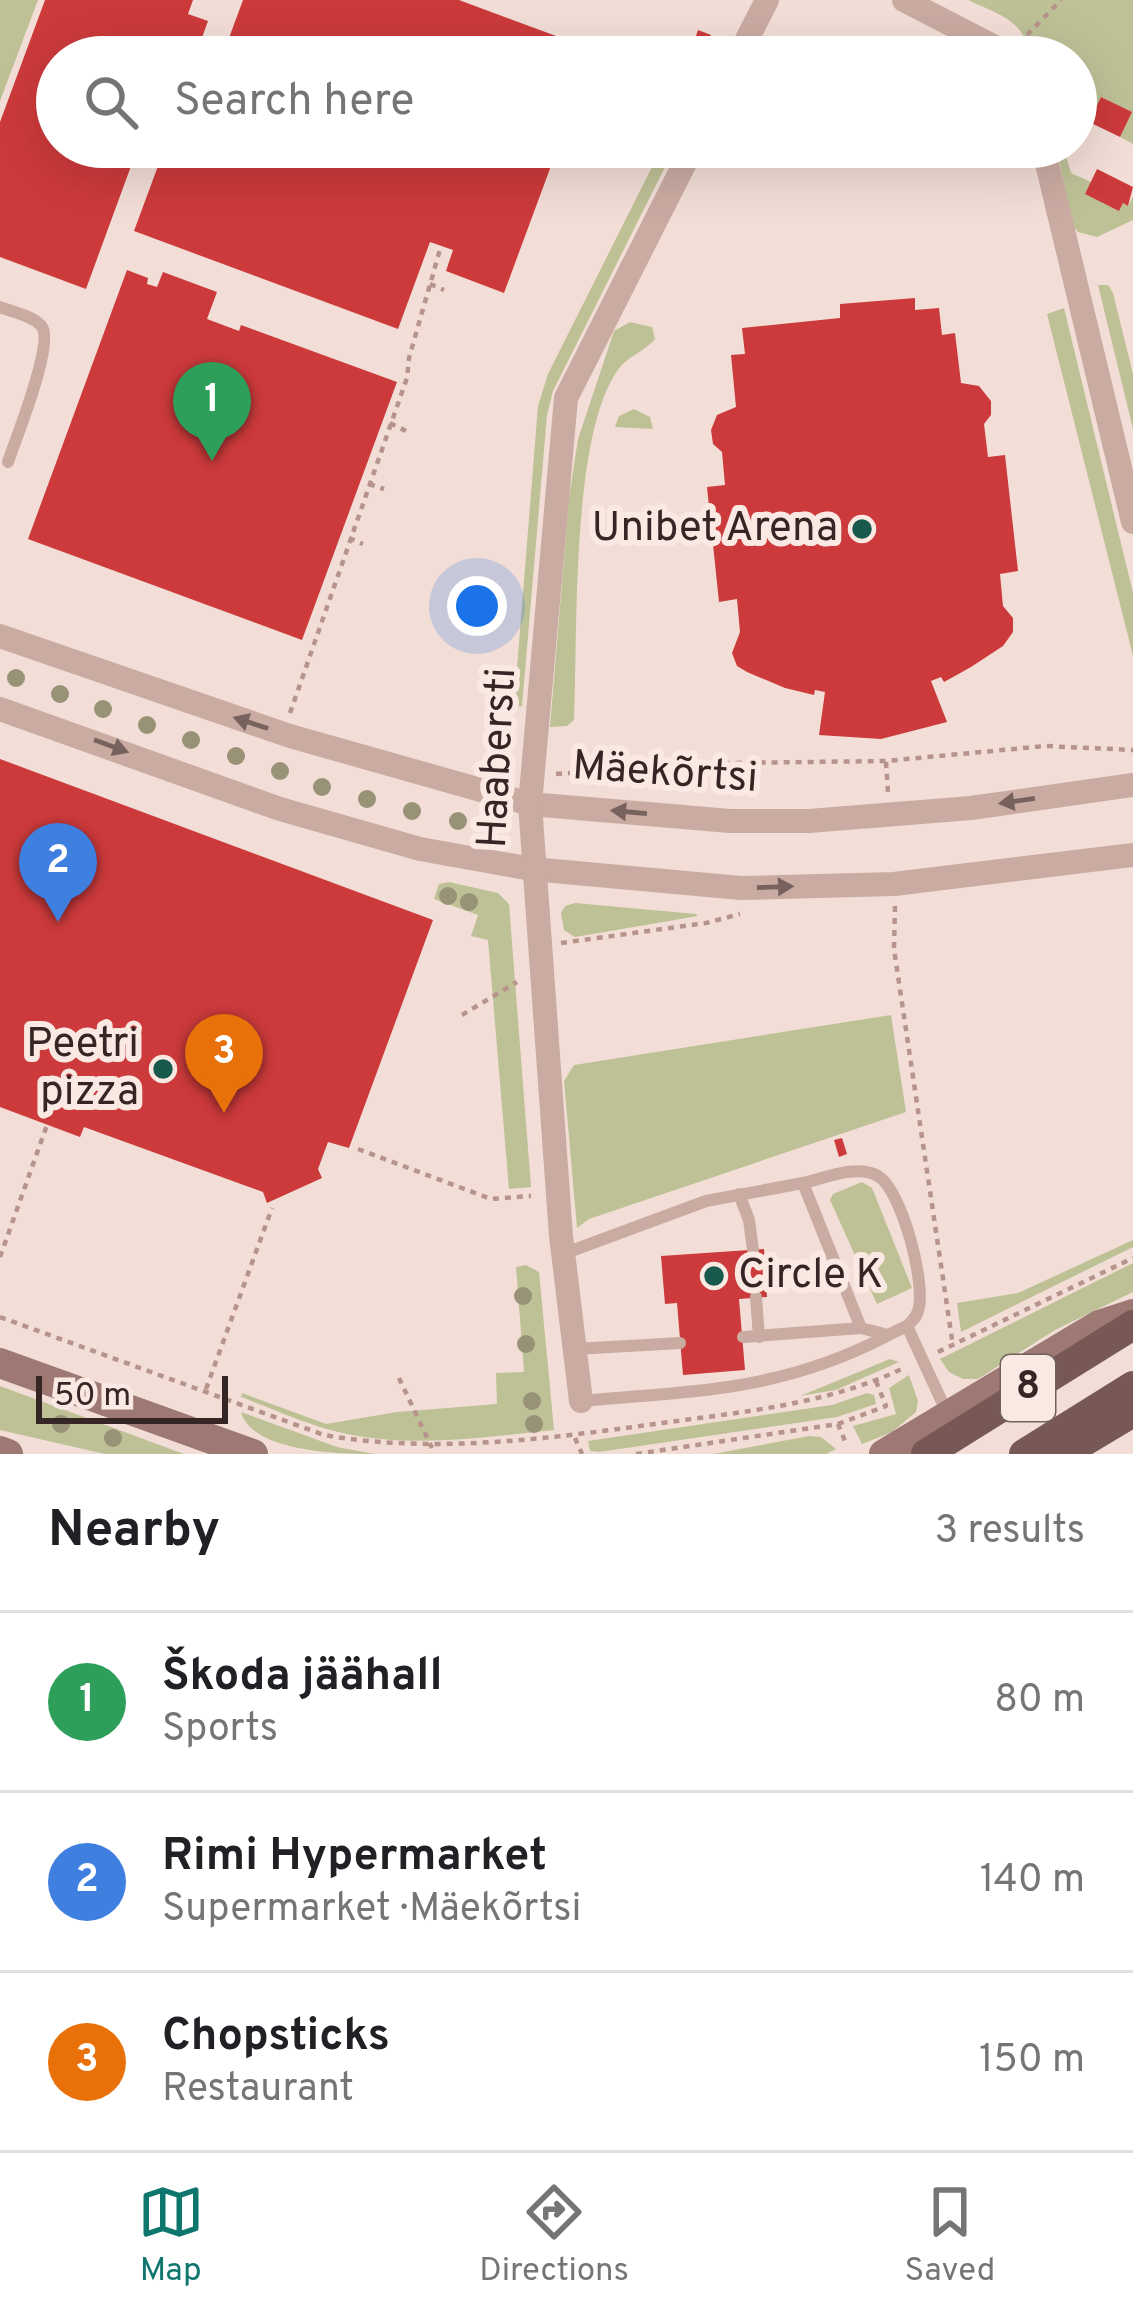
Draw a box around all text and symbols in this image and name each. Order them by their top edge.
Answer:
search box [36,36,1097,168]
icon: search [78,69,144,135]
text: Search here [174,74,414,131]
pin: 1 [173,362,251,461]
place label: Unibet Arena [591,503,838,556]
marker: Unibet Arena [849,516,875,542]
your location [447,576,507,636]
street label: Haabersti [468,666,530,850]
one-way arrow [232,713,268,732]
one-way arrow [93,738,129,757]
street label: Mäekõrtsi [570,741,760,807]
one-way arrow [998,792,1035,811]
one-way arrow [610,803,647,822]
pin: 2 [19,823,97,922]
one-way arrow [757,878,795,897]
pin: 3 [185,1014,263,1113]
place label: Peetri pizza [26,1019,139,1120]
marker: Peetri pizza [150,1056,176,1082]
place label: Circle K [738,1250,883,1303]
marker: Circle K [701,1263,727,1289]
road number: 8 [1001,1355,1055,1421]
scale bar [36,1370,228,1423]
text: 50 m [54,1376,131,1418]
text: Nearby [48,1500,220,1565]
text: 3 results [935,1508,1085,1557]
text: Škoda jäähall [162,1649,443,1706]
text: 1 [79,1677,95,1726]
text: 80 m [994,1677,1085,1726]
text: Sports [162,1706,278,1755]
text: Rimi Hypermarket [162,1829,547,1886]
text: 2 [75,1857,99,1906]
text: 140 m [980,1857,1085,1906]
text: Supermarket · Mäekõrtsi [162,1886,582,1935]
text: Chopsticks [162,2009,390,2066]
text: 3 [75,2037,99,2086]
text: 150 m [979,2037,1085,2086]
text: Restaurant [162,2066,354,2115]
tab: Map [138,2179,204,2293]
tab: Directions [479,2179,629,2293]
tab: Saved [905,2179,995,2293]

